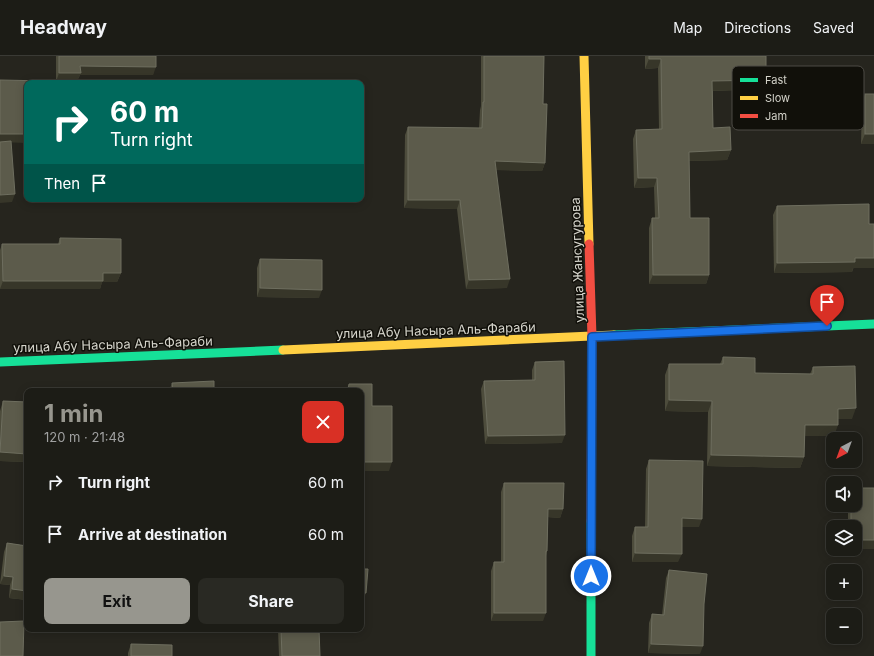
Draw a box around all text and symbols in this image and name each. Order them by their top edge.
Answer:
text: Headway [20,16,107,39]
text: Map [673,19,702,36]
text: Directions [724,19,791,36]
text: Saved [813,19,854,36]
legend [732,66,864,130]
text: Fast [765,73,787,87]
text: Slow [765,91,790,105]
text: 60 m [110,95,179,129]
icon: right [44,96,96,148]
text: Jam [765,109,787,123]
text: Turn right [110,129,193,150]
icon: arrive [88,172,110,194]
text: Then [44,174,80,193]
street label: улица Жансугурова [567,197,587,323]
pin [810,285,844,326]
icon: arrive [816,291,838,313]
street label: улица Абу Насыра Аль-Фараби [336,319,536,341]
street label: улица Абу Насыра Аль-Фараби [13,333,213,355]
text: 1 min [44,399,103,428]
button: close [302,401,344,443]
text: 120 m · 21:48 [44,429,125,445]
north arrow [826,432,862,468]
map controls [826,432,862,644]
icon: right [44,471,66,493]
text: Turn right [78,473,150,492]
text: 60 m [308,473,344,492]
button: sound [826,476,862,512]
button: layers [826,520,862,556]
icon: arrive [44,523,66,545]
text: Arrive at destination [78,525,227,544]
text: 60 m [308,525,344,544]
position arrow [570,555,612,597]
button: + [826,564,862,600]
button: Exit [44,578,190,624]
button: Share [198,578,344,624]
button: − [826,608,862,644]

